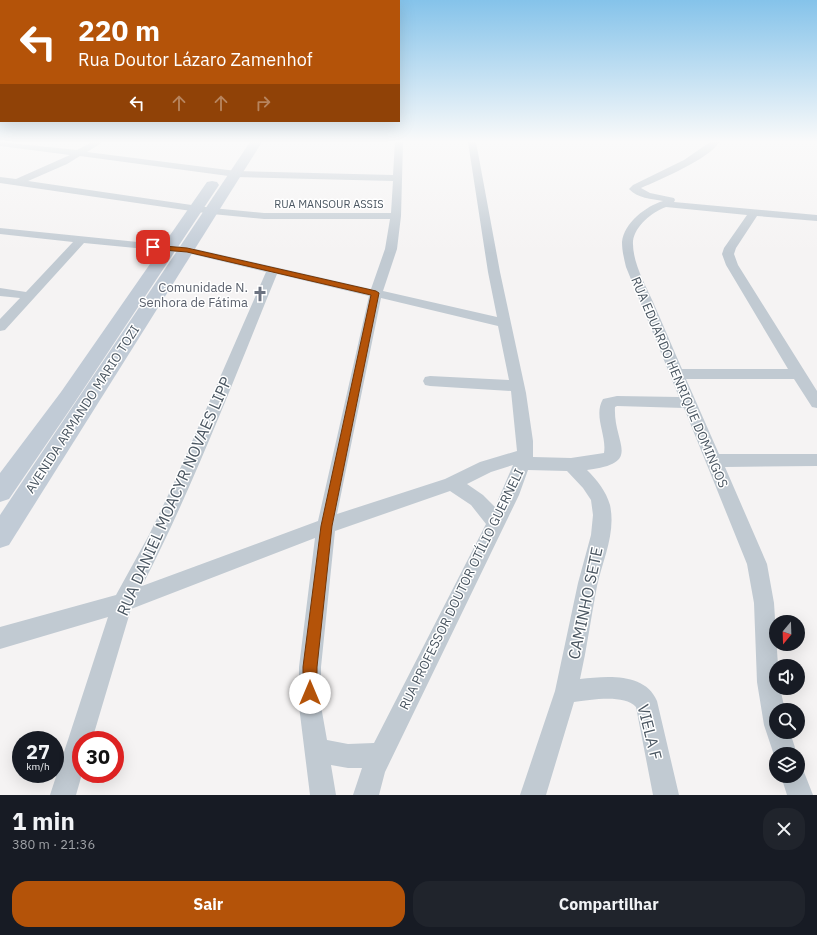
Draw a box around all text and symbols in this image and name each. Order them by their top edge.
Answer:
text: 220 m [78,12,160,49]
icon: left [12,16,64,68]
text: Rua Doutor Lázaro Zamenhof [78,48,313,71]
icon: left [126,92,148,114]
icon: ahead [168,92,190,114]
icon: ahead [210,92,232,114]
icon: right [252,92,274,114]
street label: RUA MANSOUR ASSIS [274,197,384,211]
pin [136,230,170,264]
icon: arrive [142,236,164,258]
street label: RUA EDUARDO HENRIQUE DOMINGOS [627,274,732,490]
place label: Comunidade N. Senhora de Fátima [139,279,248,311]
church icon: Comunidade N. Senhora de Fátima [251,285,269,303]
street label: AVENIDA ARMANDO MARIO TOZI [22,322,143,497]
street label: RUA DANIEL MOACYR NOVAES LIPP [112,373,236,619]
street label: RUA PROFESSOR DOUTOR OTÍLIO GUERNELI [395,466,527,713]
street label: CAMINHO SETE [563,545,607,661]
north arrow [769,615,805,651]
map controls [769,615,805,783]
button: sound [769,659,805,695]
position arrow [289,672,331,714]
street label: VIELA F [633,702,667,762]
button: search [769,703,805,739]
speed limit sign: 30 [72,731,124,783]
text: 27 [26,738,50,765]
button: layers [769,747,805,783]
text: km/h [26,760,50,773]
text: 1 min [12,805,75,837]
button: close [763,808,805,850]
text: 380 m · 21:36 [12,836,95,853]
button: Sair [12,881,405,927]
button: Compartilhar [413,881,805,927]

